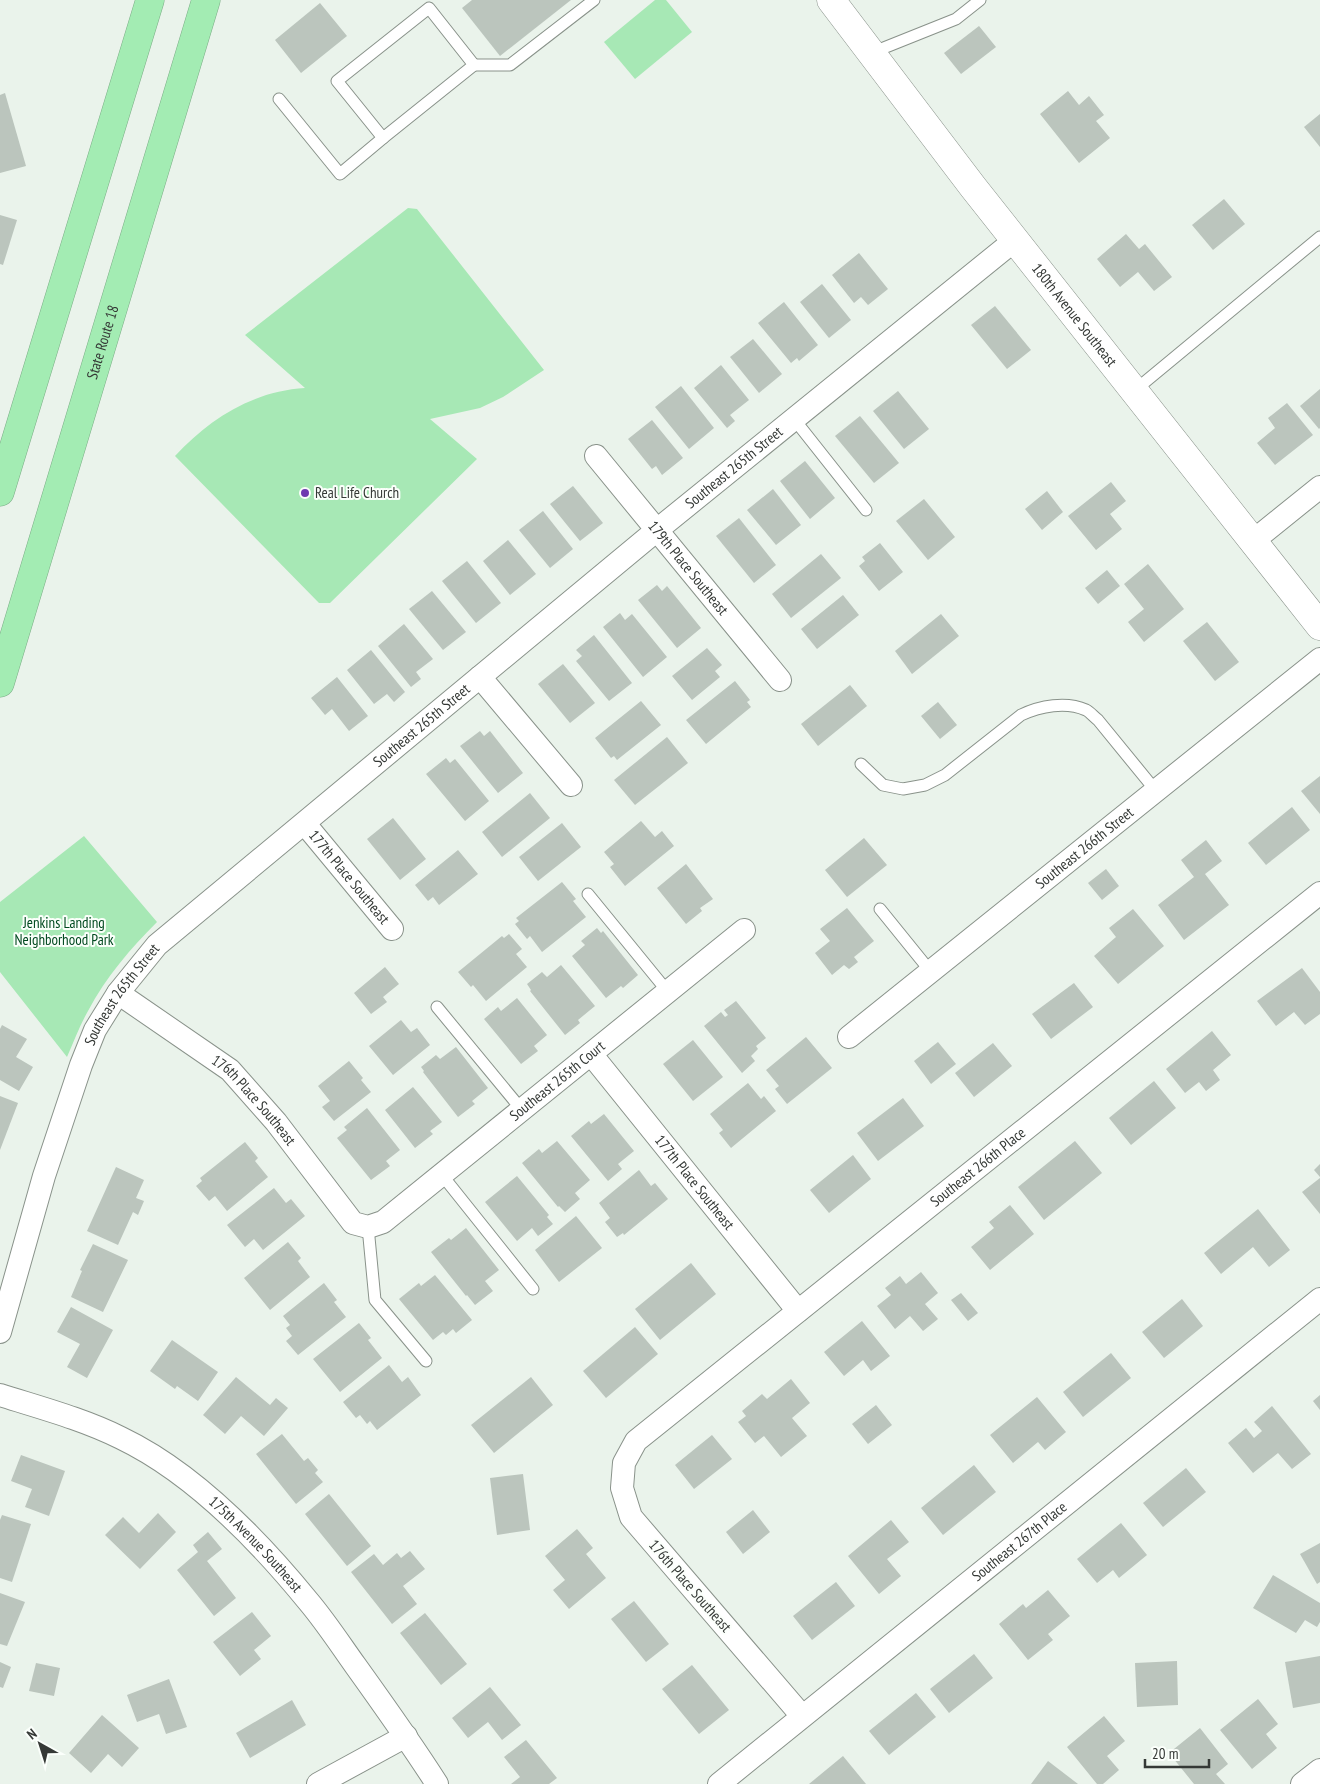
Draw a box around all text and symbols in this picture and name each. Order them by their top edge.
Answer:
street label: 180th Avenue Southeast [1028,259,1121,370]
street label: State Route 18 [82,303,122,381]
street label: Southeast 265th Street [681,422,786,512]
place label: Real Life Church [315,483,399,502]
marker: Real Life Church [299,487,311,499]
street label: 179th Place Southeast [644,517,733,619]
street label: Southeast 265th Street [369,679,474,771]
street label: Southeast 266th Street [1031,803,1137,893]
street label: 177th Place Southeast [305,826,394,928]
park label: Jenkins Landing Neighborhood Park [14,913,114,949]
street label: Southeast 265th Street [80,940,163,1048]
street label: Southeast 265th Court [506,1036,609,1125]
street label: 176th Place Southeast [208,1050,300,1149]
street label: Southeast 266th Place [926,1123,1029,1211]
street label: 177th Place Southeast [651,1131,739,1234]
street label: 175th Avenue Southeast [205,1492,307,1596]
street label: Southeast 267th Place [968,1497,1070,1585]
street label: 176th Place Southeast [645,1536,736,1636]
north arrow [15,1719,65,1769]
text: N [23,1725,40,1743]
scale bar [1145,1736,1209,1768]
text: 20 m [1152,1744,1178,1763]

